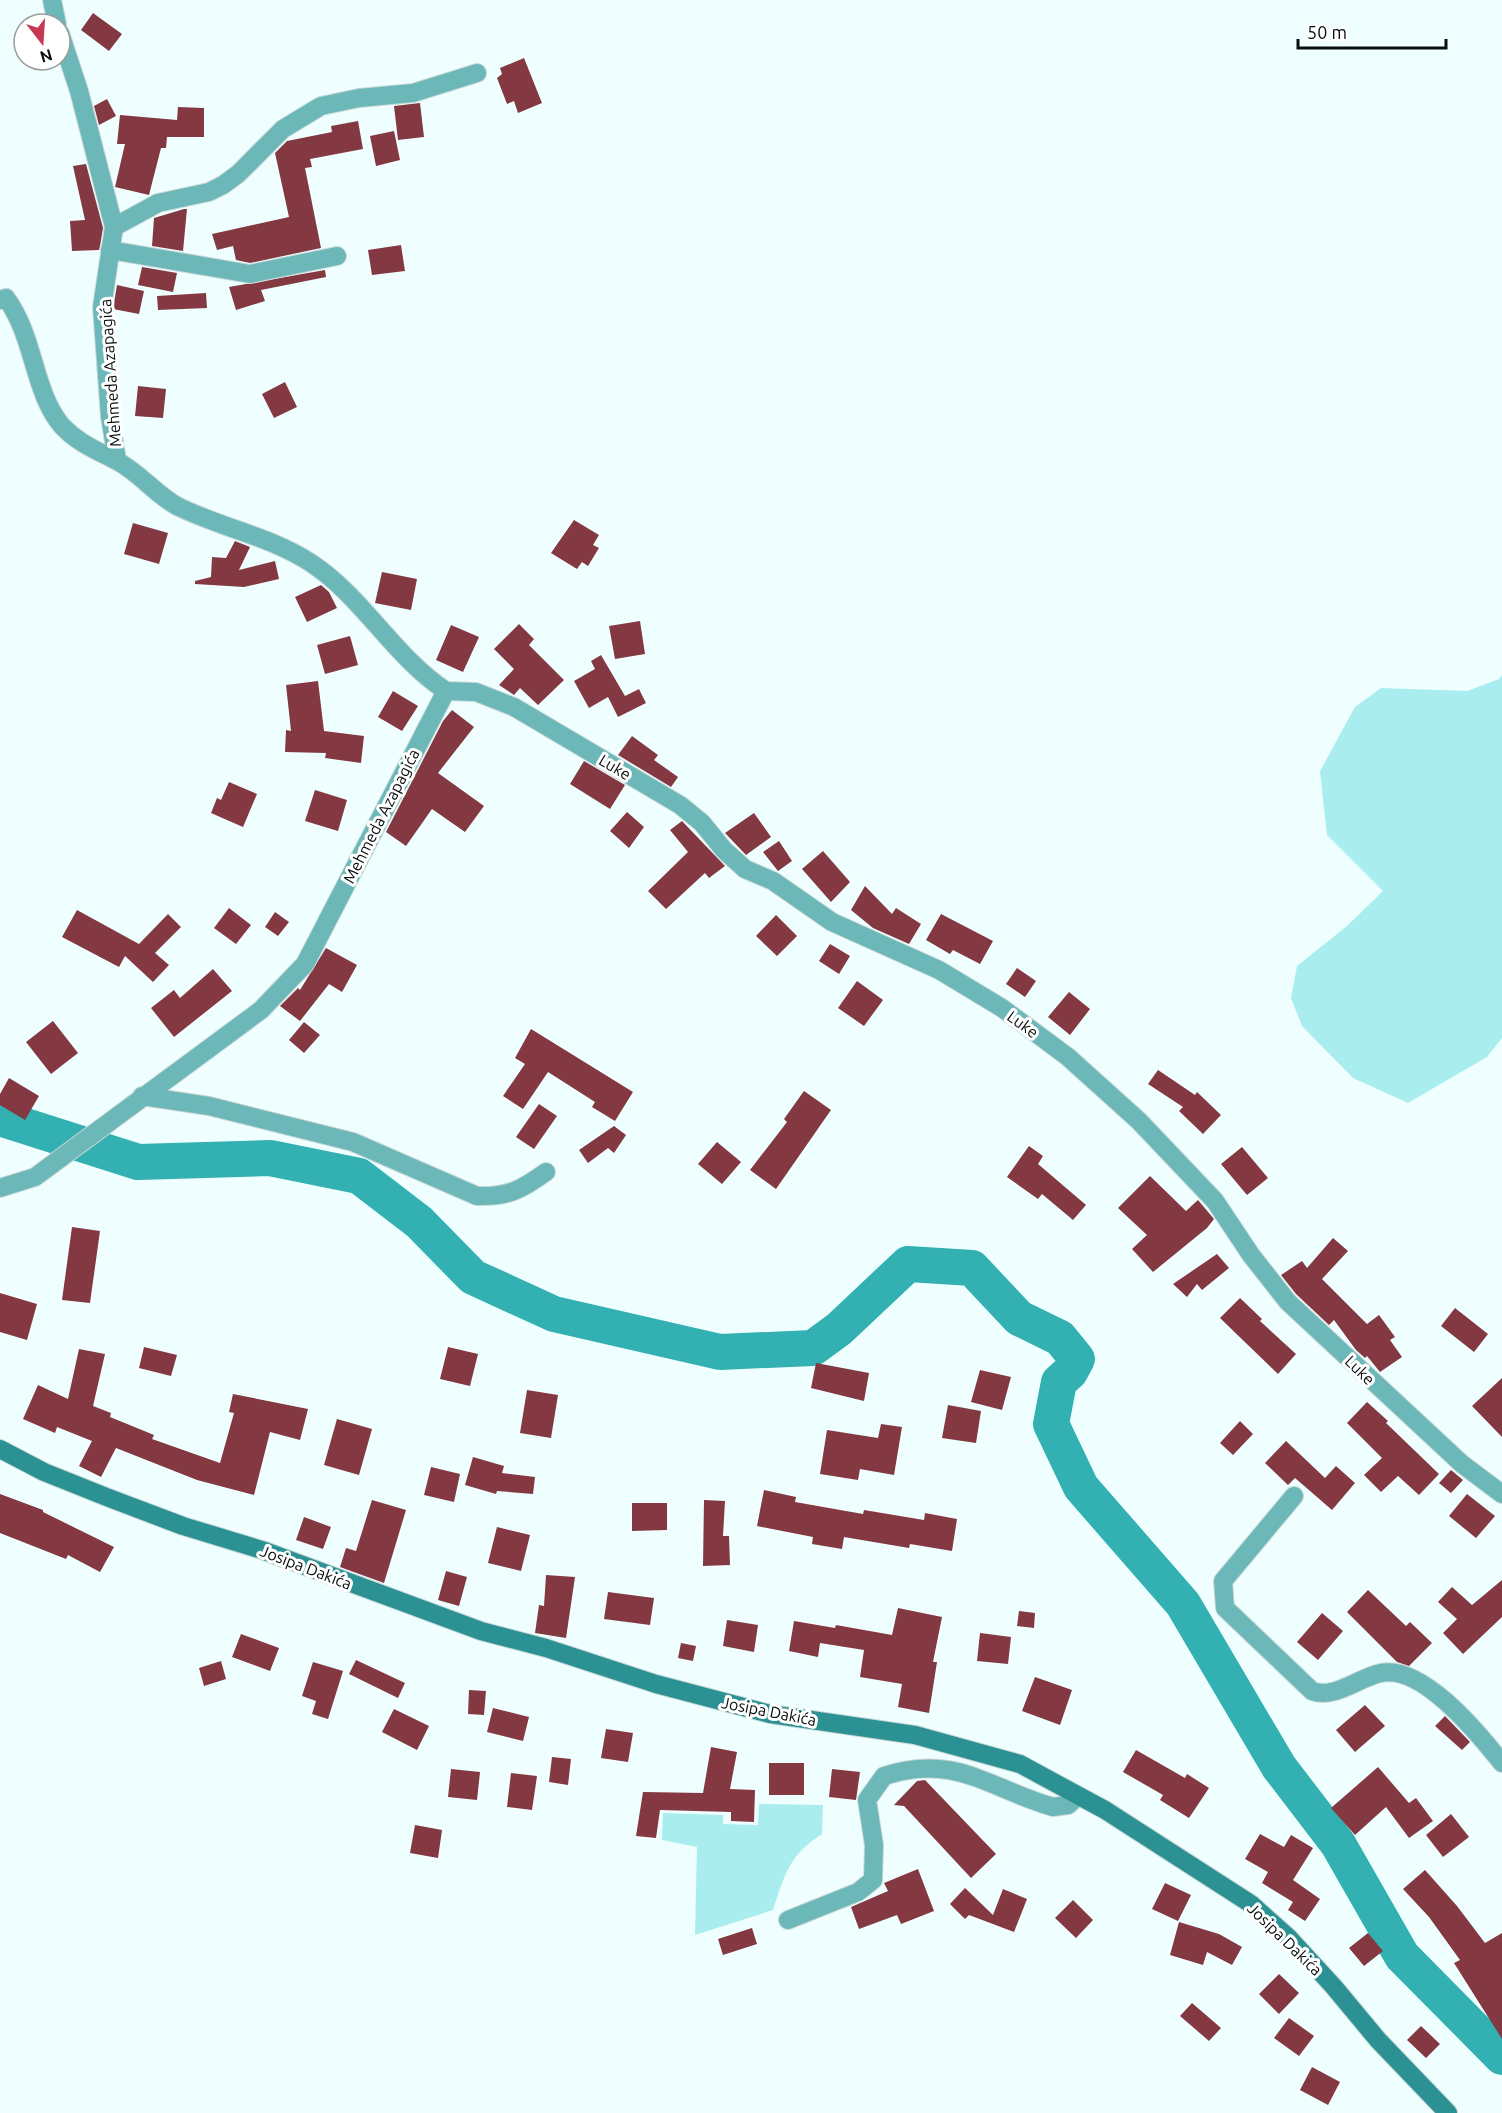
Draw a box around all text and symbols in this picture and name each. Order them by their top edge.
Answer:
north arrow [12,12,72,72]
scale bar [1298,12,1446,50]
text: 50 m [1307,22,1347,42]
text: N [38,46,55,67]
street label: Mehmeda Azapagića [96,298,124,448]
street label: Mehmeda Azapagića [339,746,423,886]
street label: Luke [596,751,634,783]
street label: Luke [1004,1007,1042,1041]
street label: Luke [1342,1352,1378,1388]
street label: Josipa Dakića [258,1541,354,1593]
street label: Josipa Dakića [720,1693,818,1729]
street label: Josipa Dakića [1244,1899,1326,1979]

